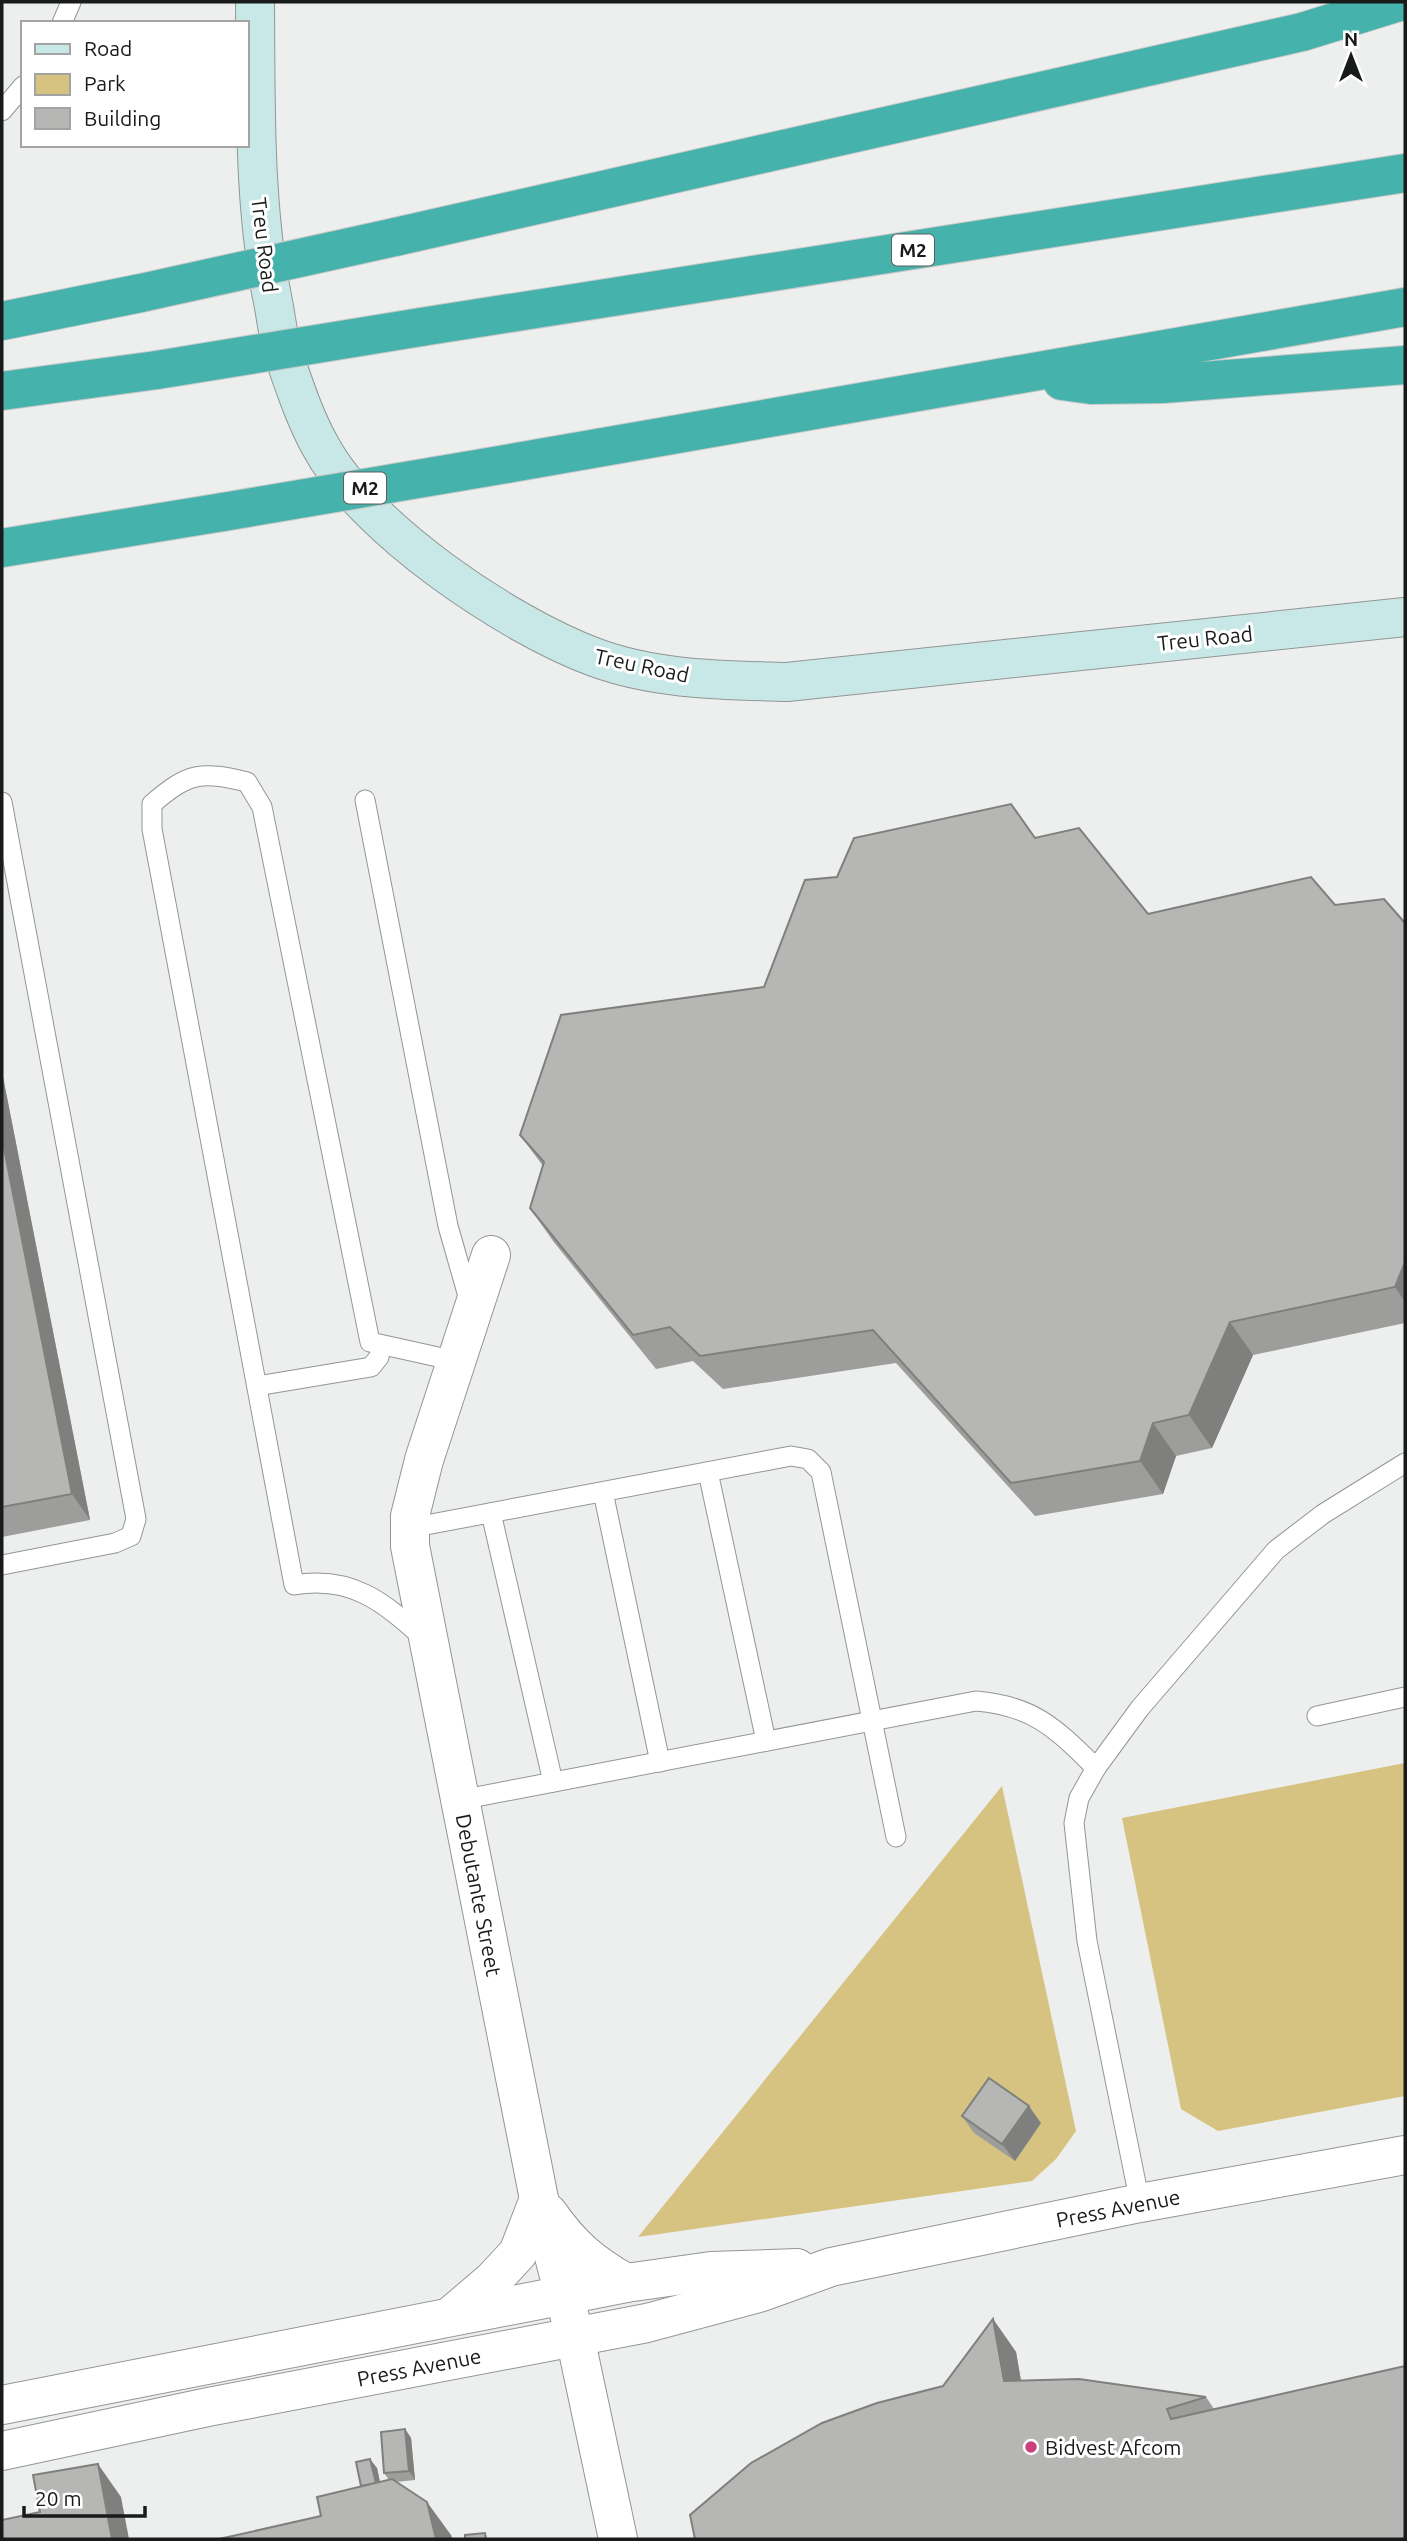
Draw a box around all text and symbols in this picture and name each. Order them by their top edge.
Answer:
legend [21,21,248,147]
north arrow [1316,21,1386,91]
text: N [1344,28,1358,50]
text: Road [84,36,132,60]
text: Park [84,71,126,95]
text: Building [84,106,161,130]
street label: Treu Road [247,196,283,294]
road number: M2 [892,234,934,266]
road number: M2 [344,472,386,503]
street label: Treu Road [1156,621,1254,655]
street label: Treu Road [593,643,691,687]
street label: Debutante Street [451,1812,507,1978]
street label: Press Avenue [1054,2184,1182,2232]
street label: Press Avenue [355,2343,483,2391]
place label: Bidvest Afcom [1045,2435,1181,2459]
marker: Bidvest Afcom [1023,2439,1039,2455]
scale bar [24,2474,145,2518]
text: 20 m [35,2486,82,2510]

